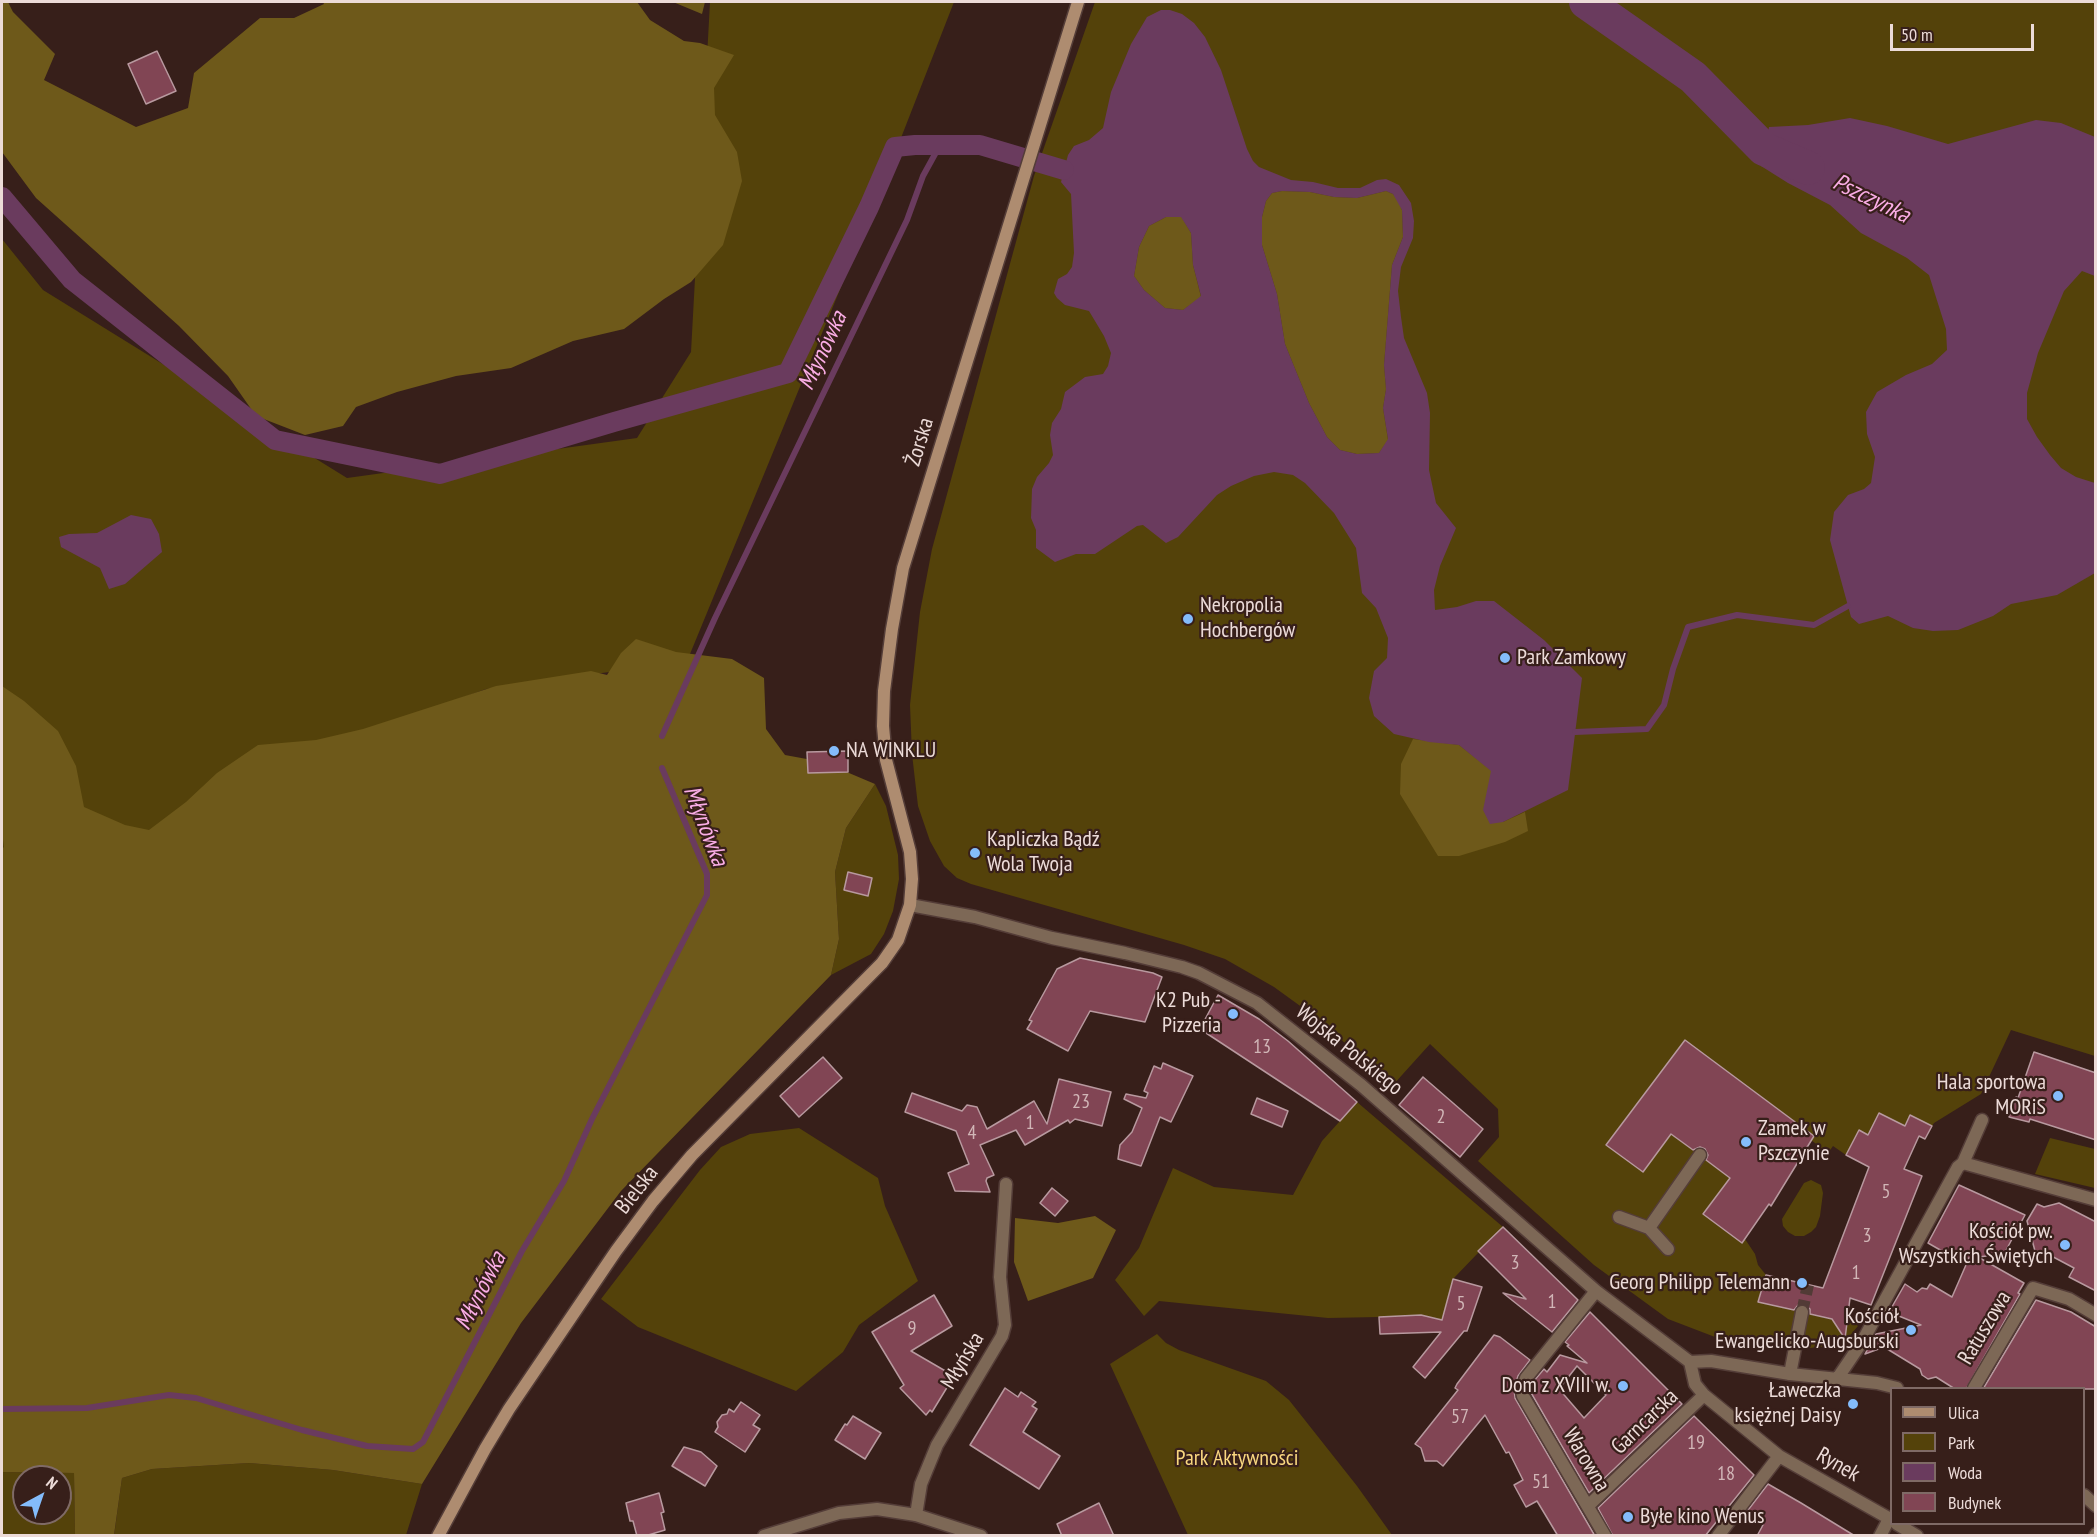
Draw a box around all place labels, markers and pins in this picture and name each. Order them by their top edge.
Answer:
place label: Nekropolia Hochbergów [1200,593,1295,644]
marker: Nekropolia Hochbergów [1181,612,1195,626]
place label: Park Zamkowy [1517,645,1626,671]
marker: Park Zamkowy [1498,651,1512,665]
place label: NA WINKLU [846,738,936,764]
marker: NA WINKLU [827,744,841,758]
place label: Kapliczka Bądź Wola Twoja [987,827,1100,878]
marker: Kapliczka Bądź Wola Twoja [968,846,982,860]
place label: K2 Pub - Pizzeria [1156,988,1221,1040]
marker: K2 Pub - Pizzeria [1226,1007,1240,1021]
place label: Hala sportowa MORiS [1937,1070,2046,1122]
marker: Hala sportowa MORiS [2051,1089,2065,1103]
place label: Zamek w Pszczynie [1758,1116,1830,1168]
marker: Zamek w Pszczynie [1739,1135,1753,1149]
place label: Kościół pw. Wszystkich Świętych [1899,1219,2053,1270]
marker: Kościół pw. Wszystkich Świętych [2058,1238,2072,1252]
place label: Georg Philipp Telemann [1609,1270,1790,1296]
marker: Georg Philipp Telemann [1795,1276,1809,1290]
place label: Kościół Ewangelicko-Augsburski [1715,1304,1899,1356]
marker: Kościół Ewangelicko-Augsburski [1904,1323,1918,1337]
place label: Dom z XVIII w. [1502,1373,1611,1399]
place label: Ławeczka księżnej Daisy [1735,1378,1841,1430]
marker: Dom z XVIII w. [1616,1379,1630,1393]
marker: Ławeczka księżnej Daisy [1846,1397,1860,1411]
place label: Byłe kino Wenus [1640,1504,1764,1530]
marker: Byłe kino Wenus [1621,1510,1635,1524]

